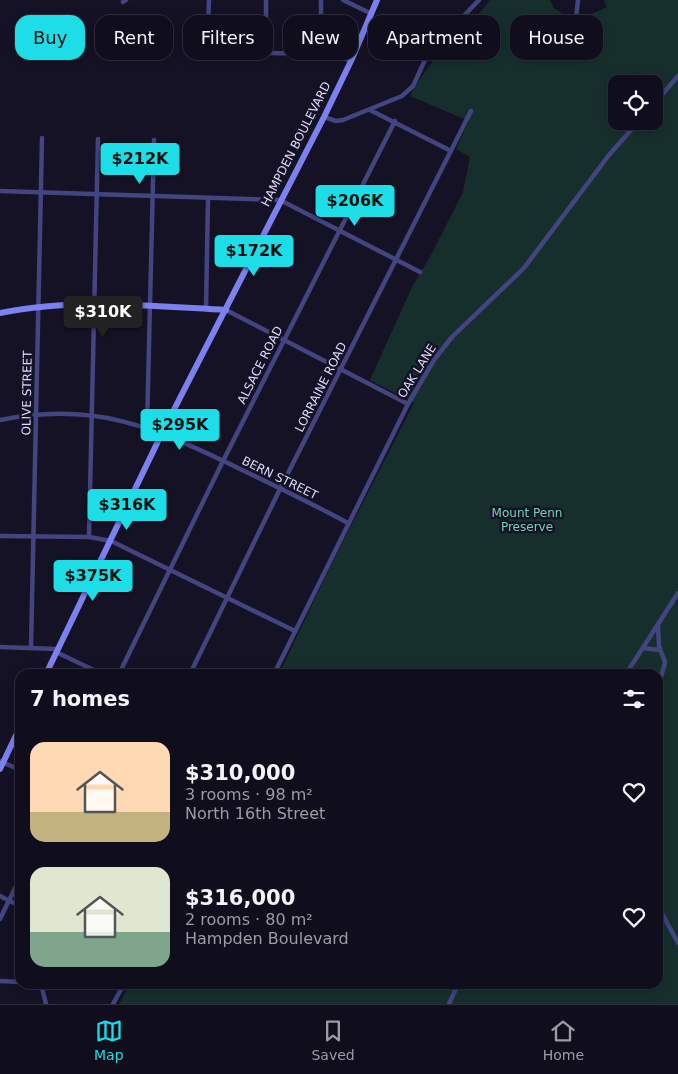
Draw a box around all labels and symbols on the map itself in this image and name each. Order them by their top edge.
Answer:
street label: HAMPDEN BOULEVARD [258,79,334,209]
pin: $212K [105,142,175,185]
pin: $206K [320,184,390,227]
pin: $172K [219,234,289,277]
pin: $310K [68,296,138,338]
street label: ALSACE ROAD [234,324,286,406]
street label: LORRAINE ROAD [292,340,350,434]
street label: OAK LANE [395,341,439,401]
street label: OLIVE STREET [19,350,35,436]
pin: $295K [145,408,215,451]
street label: BERN STREET [240,454,321,503]
pin: $316K [92,488,162,531]
park label: Mount Penn Preserve [492,506,562,534]
pin: $375K [58,560,128,602]

